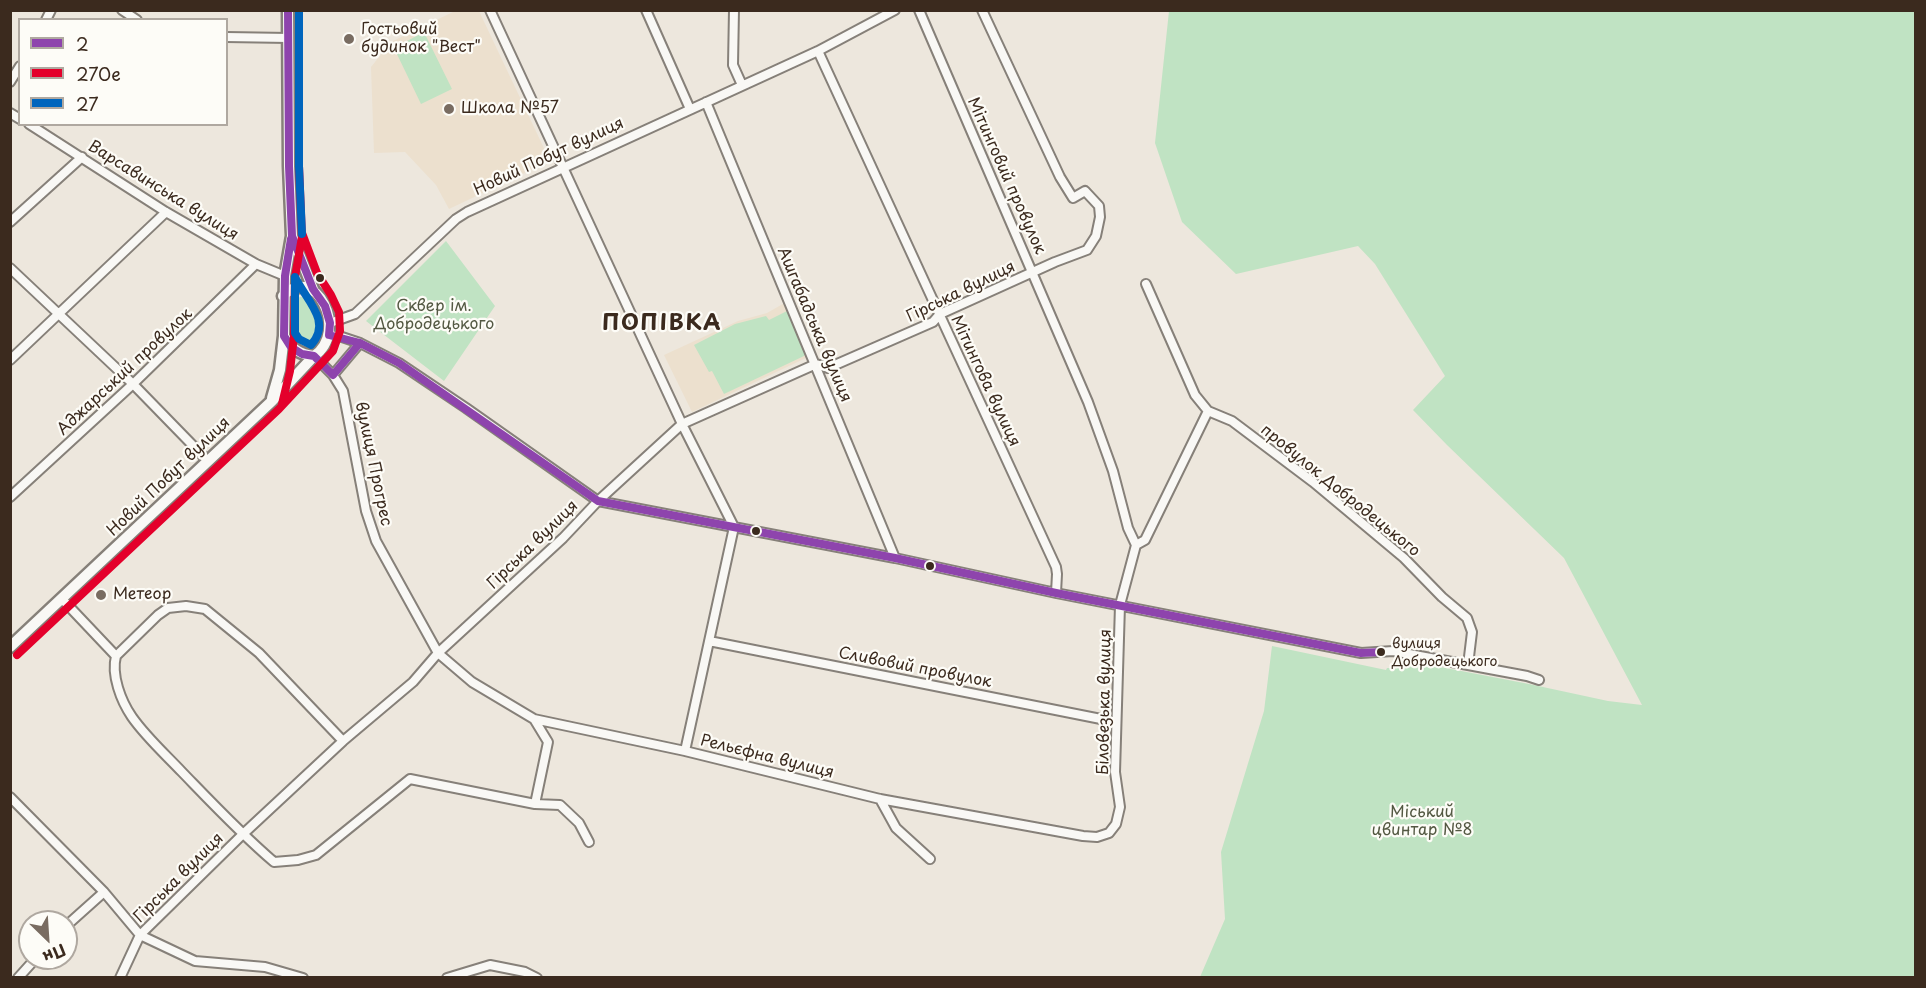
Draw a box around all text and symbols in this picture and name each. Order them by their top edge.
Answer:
legend [18,18,228,126]
place label: Гостьовий будинок "Вест" [361,20,481,58]
text: 2 [76,30,89,57]
marker: Гостьовий будинок "Вест" [342,32,356,46]
text: 270е [76,60,121,87]
text: 27 [76,90,98,117]
street label: Мітинговий провулок [963,95,1049,257]
place label: Школа №57 [461,99,559,119]
marker: Школа №57 [442,102,456,116]
street label: Новий Побут вулиця [471,114,627,200]
street label: Варсавинська вулиця [84,137,242,245]
street label: Ашгабадська вулиця [773,245,855,405]
street label: Гірська вулиця [903,257,1019,327]
unlabelled marker [314,272,326,284]
park label: Сквер ім. Добродецького [374,297,494,335]
street label: Аджарський провулок [54,304,196,440]
district label: ПОПІВКА [603,311,721,337]
street label: Мітингова вулиця [946,312,1024,450]
street label: вулиця Прогрес [350,400,396,528]
street label: Новий Побут вулиця [104,413,234,541]
street label: провулок Добродецького [1256,421,1424,561]
street label: Гірська вулиця [484,497,582,593]
unlabelled marker [750,525,762,537]
unlabelled marker [924,560,936,572]
place label: Метеор [113,585,171,605]
marker: Метеор [94,588,108,602]
street label: Біловезька вулиця [1094,629,1116,775]
place label: вулиця Добродецького [1392,636,1498,668]
street label: Сливовий провулок [837,644,993,692]
marker: вулиця Добродецького [1375,646,1387,658]
street label: Рельєфна вулиця [698,731,836,783]
park label: Міський цвинтар №8 [1372,803,1472,841]
street label: Гірська вулиця [130,829,228,927]
north arrow [18,910,78,970]
text: Пн [39,939,70,970]

